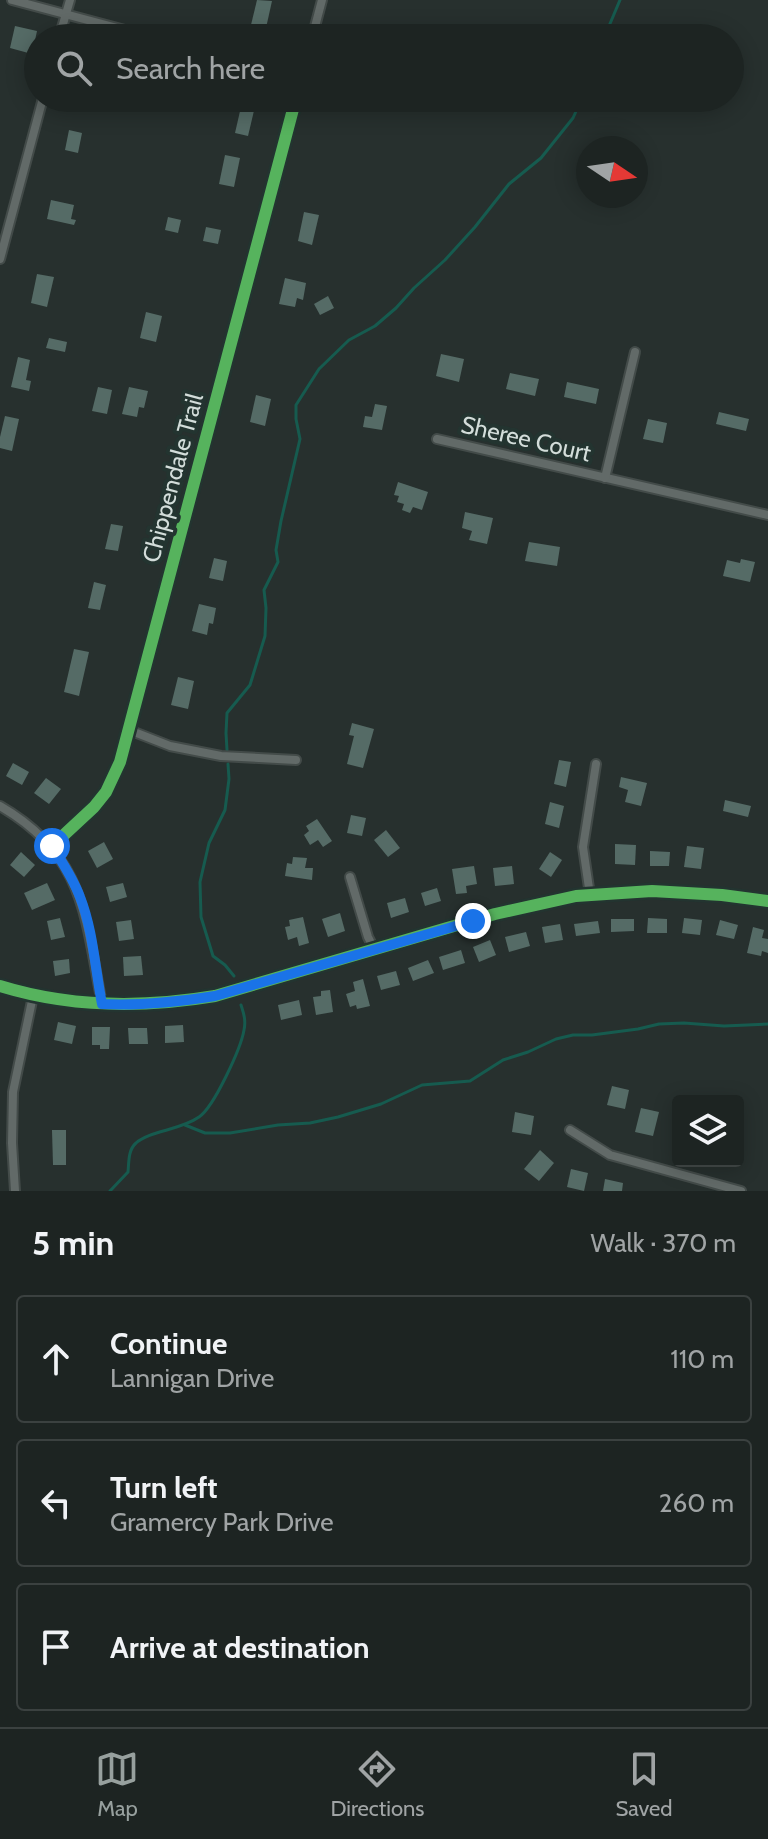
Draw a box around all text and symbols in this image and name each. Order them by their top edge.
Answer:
search box [24,24,744,112]
icon: search [52,46,96,90]
text: Search here [116,50,265,87]
north arrow [576,136,648,208]
street label: Chippendale Trail [136,390,209,566]
street label: Sheree Court [458,410,594,468]
route start [34,828,70,864]
route end [455,903,491,939]
map controls [672,1095,744,1167]
button: layers [672,1095,744,1167]
text: 5 min [32,1222,114,1264]
text: Walk · 370 m [591,1227,736,1259]
text: Continue [110,1325,227,1362]
icon: ahead [34,1337,78,1381]
text: 110 m [670,1343,734,1375]
text: Lannigan Drive [110,1362,274,1394]
text: Turn left [110,1469,218,1506]
icon: left [34,1481,78,1525]
text: 260 m [659,1487,734,1519]
text: Gramercy Park Drive [110,1506,334,1538]
icon: arrive [34,1625,78,1669]
text: Arrive at destination [110,1629,370,1666]
tab: Map [95,1747,139,1822]
tab: Directions [330,1747,424,1822]
tab: Saved [615,1747,673,1822]

